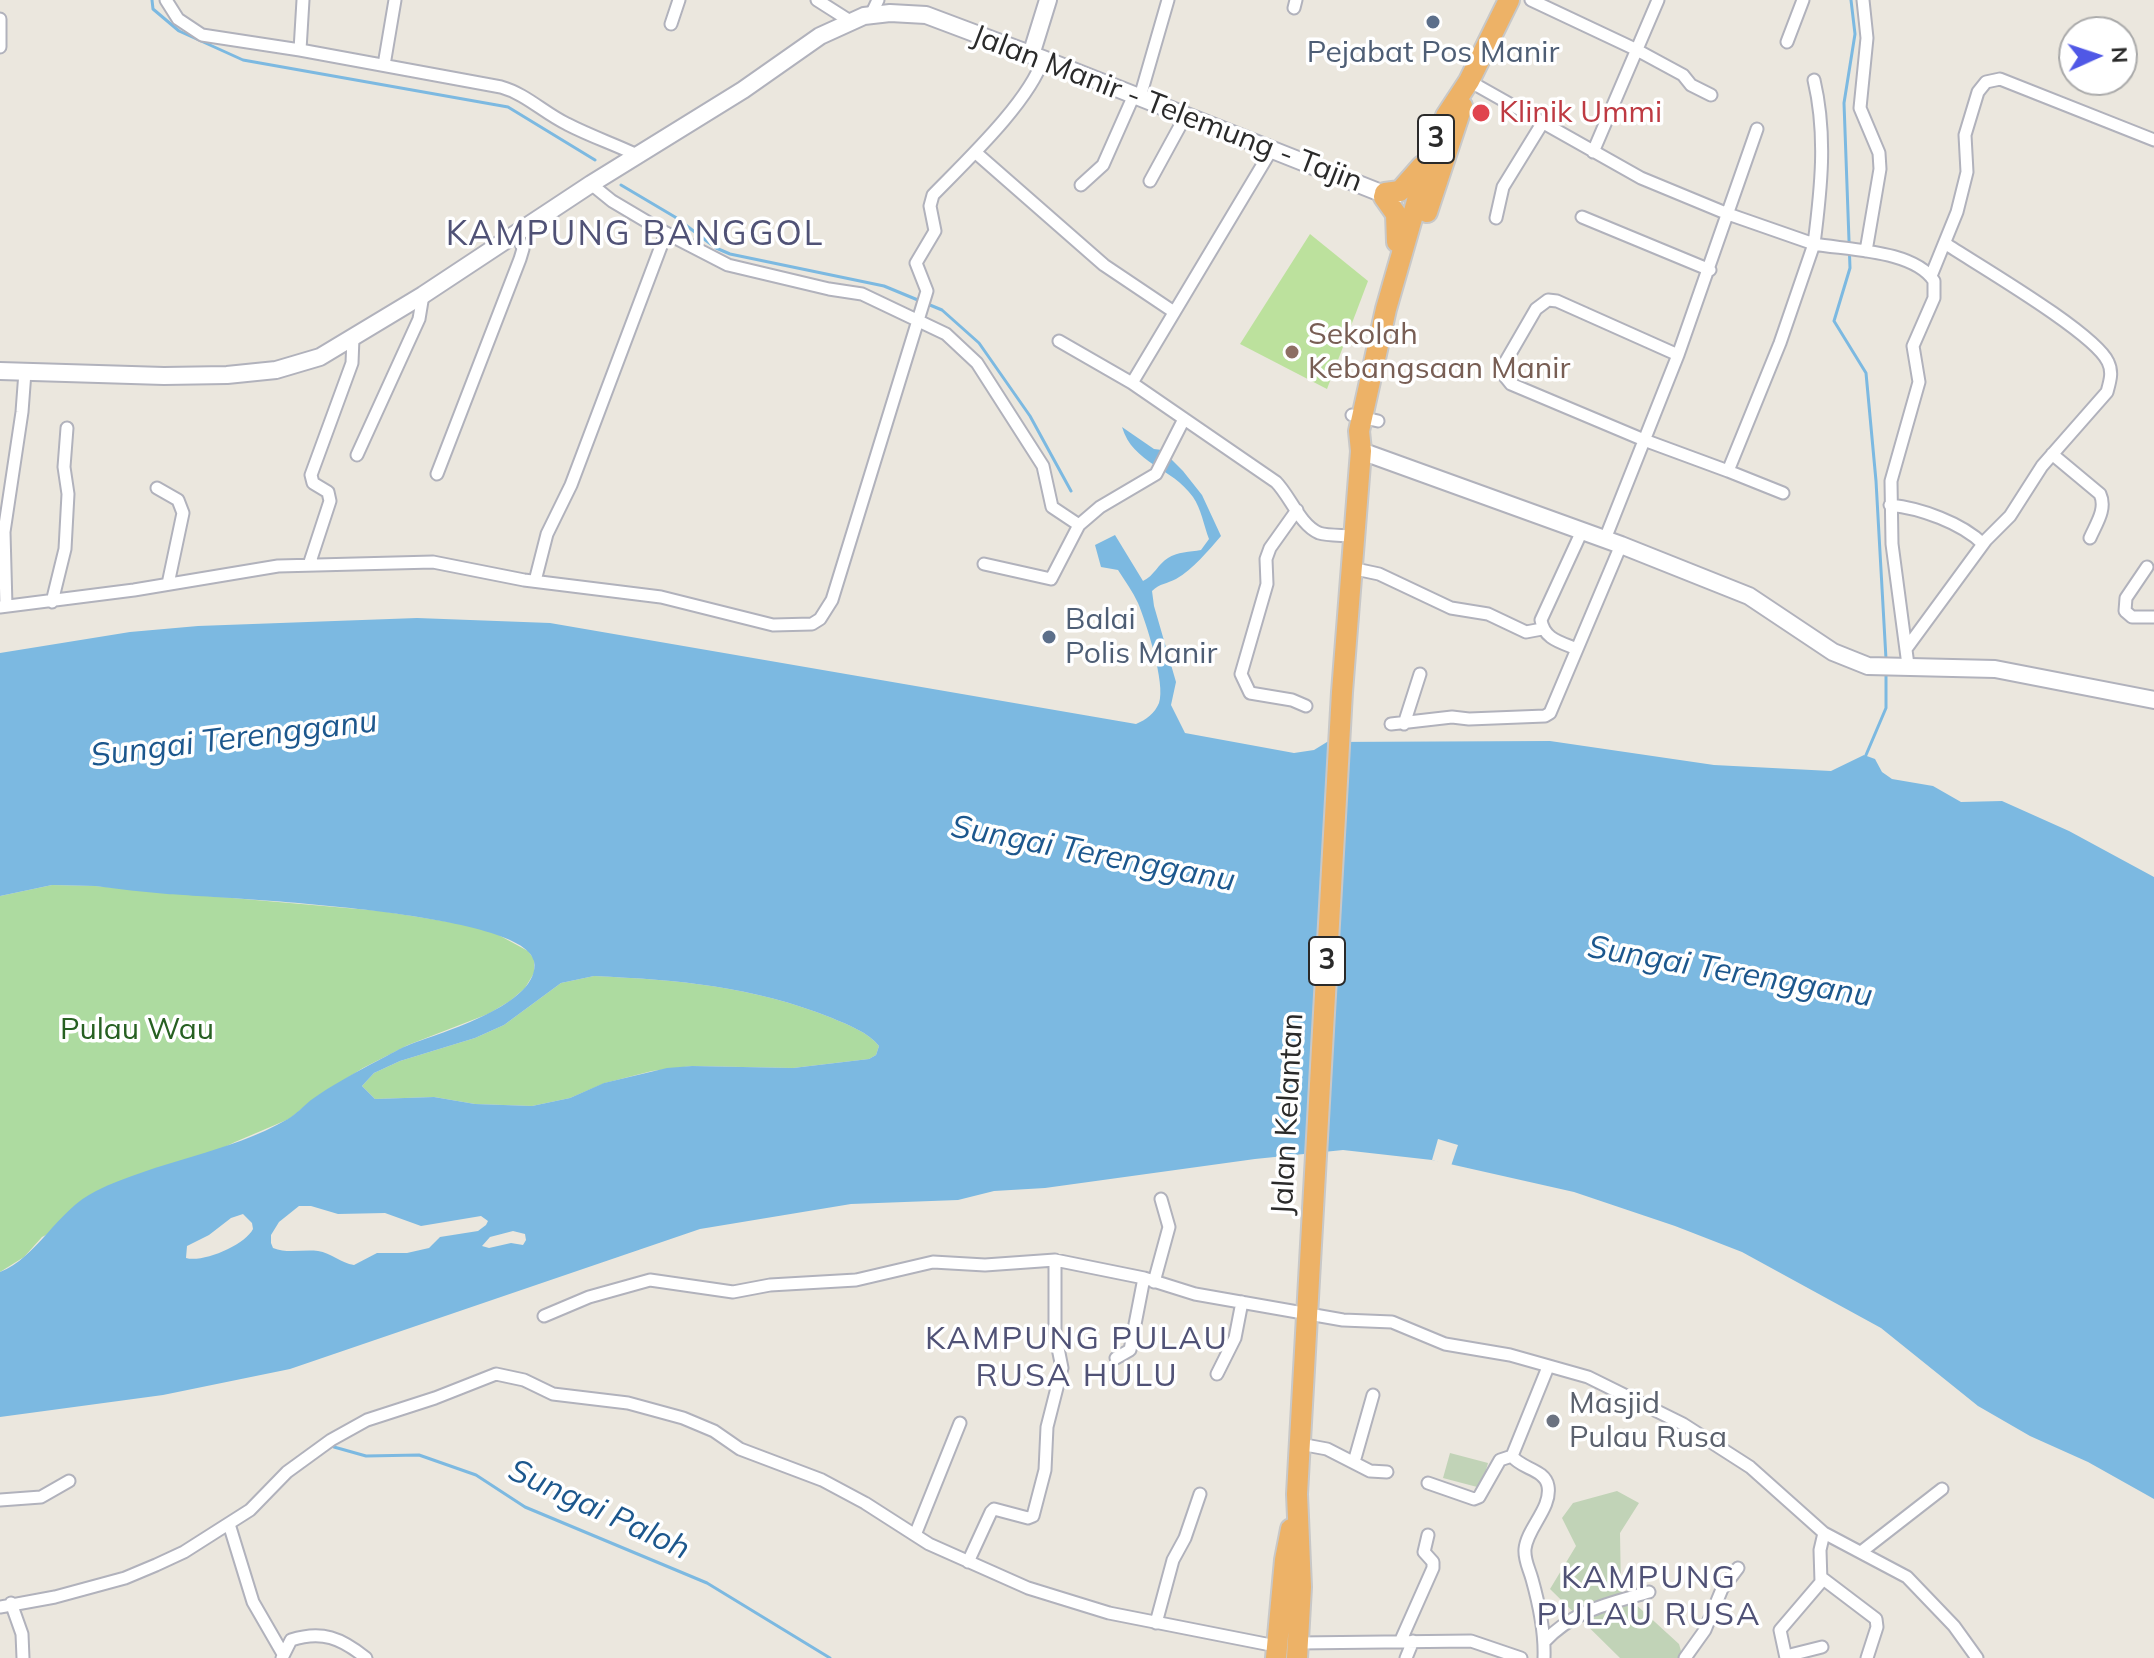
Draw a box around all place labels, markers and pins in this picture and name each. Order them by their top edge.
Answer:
marker: Pejabat Pos Manir [1424,13,1442,31]
place label: Pejabat Pos Manir [1307,35,1559,71]
place label: Klinik Ummi [1499,95,1662,131]
marker: Klinik Ummi [1470,102,1492,124]
place label: Sekolah Kebangsaan Manir [1308,317,1570,388]
marker: Sekolah Kebangsaan Manir [1283,343,1301,361]
place label: Balai Polis Manir [1065,602,1217,672]
marker: Balai Polis Manir [1040,628,1058,646]
place label: Masjid Pulau Rusa [1569,1386,1727,1456]
marker: Masjid Pulau Rusa [1544,1412,1562,1430]

